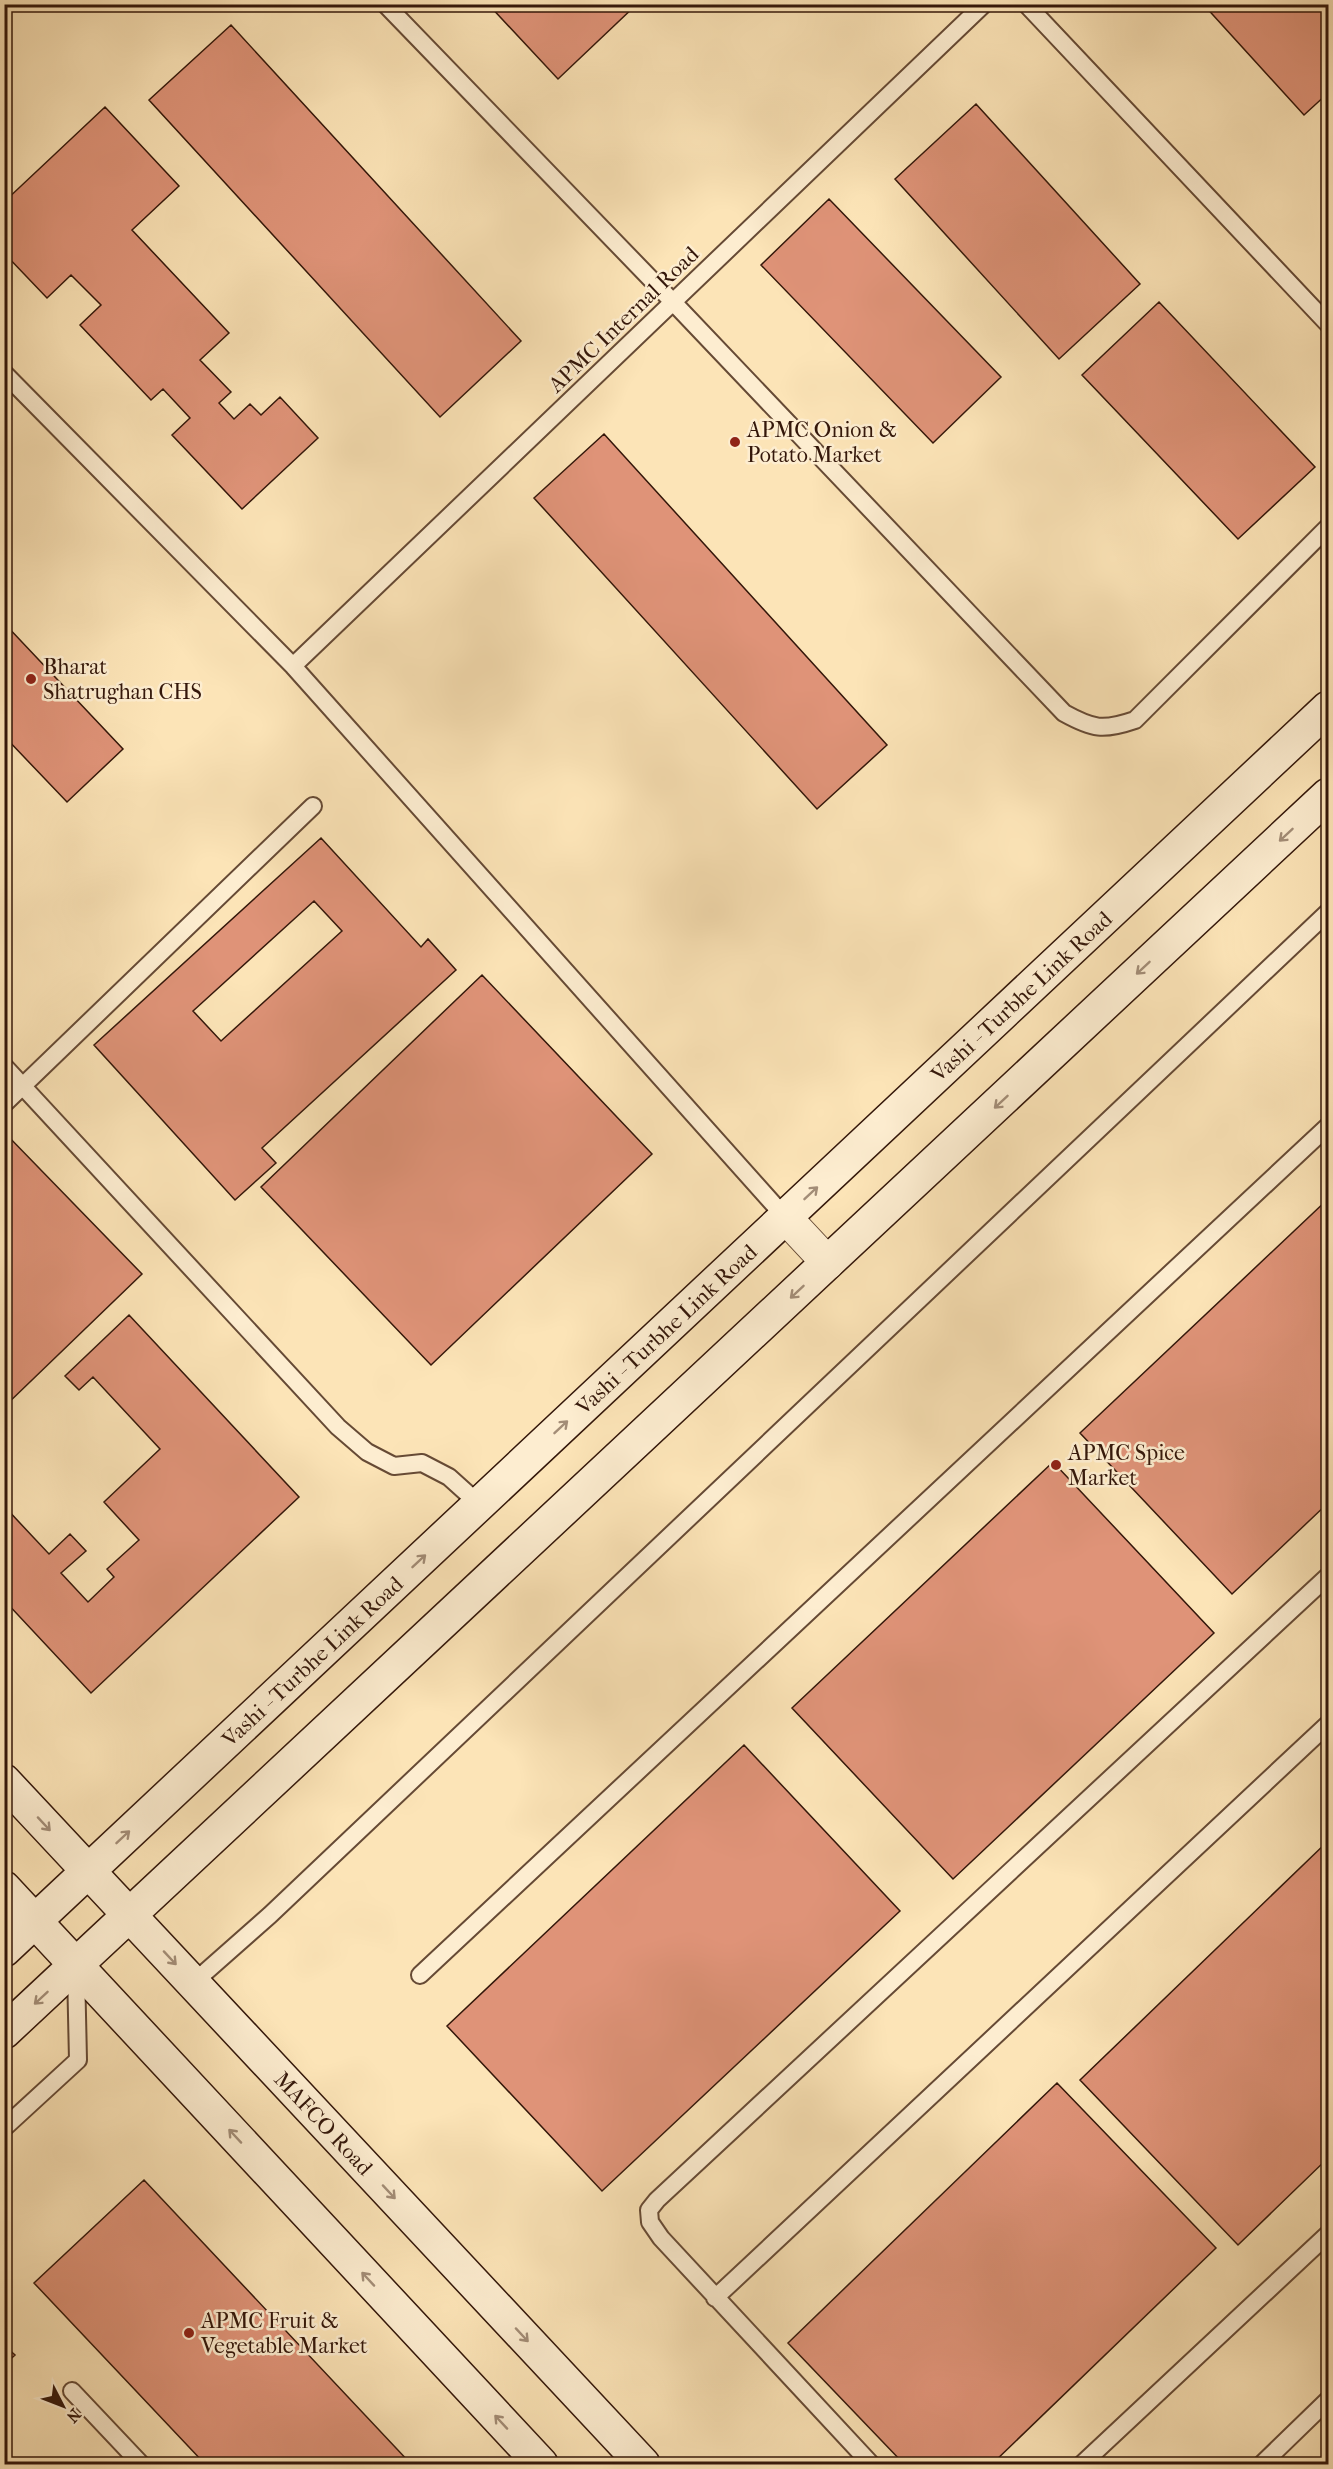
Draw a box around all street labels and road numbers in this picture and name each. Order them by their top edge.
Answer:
street label: APMC Internal Road [542,241,705,399]
street label: Vashi - Turbhe Link Road [925,905,1118,1088]
street label: Vashi - Turbhe Link Road [570,1238,763,1421]
street label: Vashi - Turbhe Link Road [216,1570,409,1753]
street label: MAFCO Road [269,2067,379,2182]

